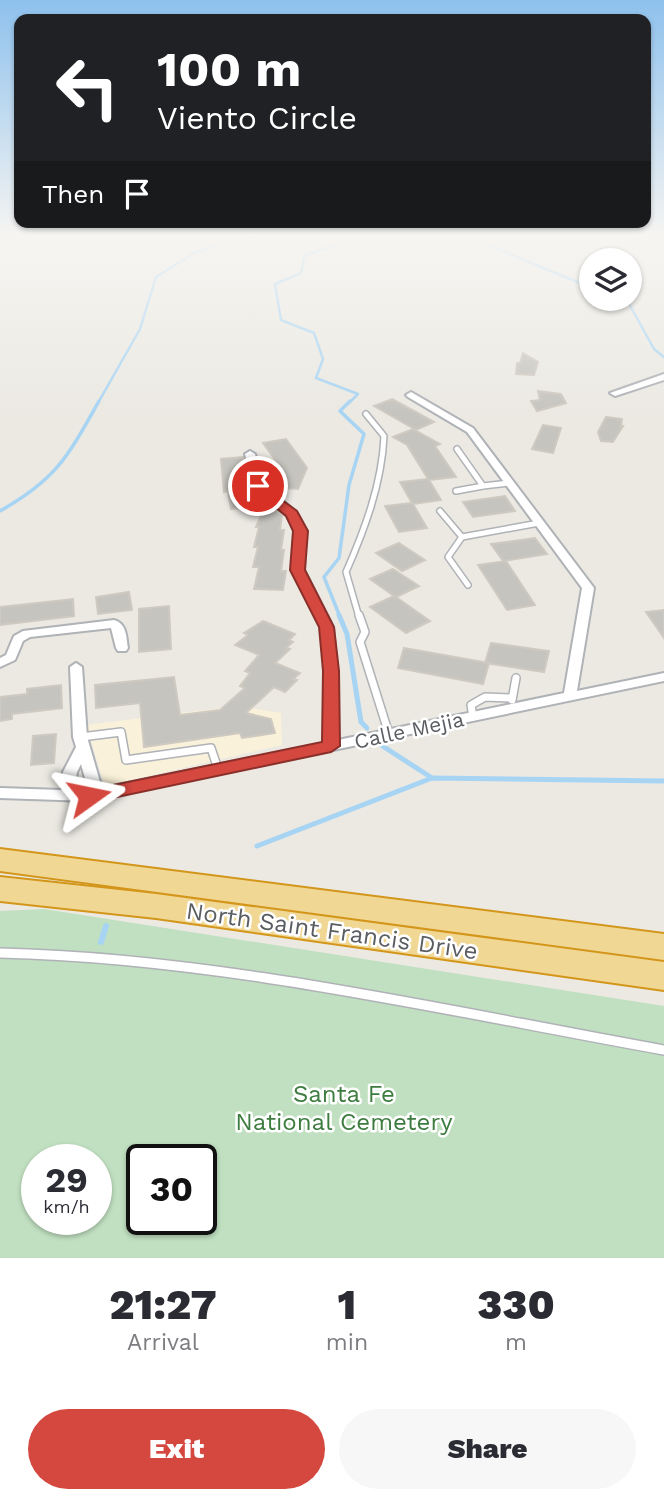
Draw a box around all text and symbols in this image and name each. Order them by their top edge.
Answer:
text: 100 m [157,40,301,98]
icon: left [42,42,133,133]
text: Viento Circle [157,99,357,137]
icon: arrive [118,175,156,213]
text: Then [42,179,104,209]
map controls [579,248,642,311]
button: layers [579,248,642,311]
pin [228,456,288,516]
icon: arrive [239,467,277,505]
street label: Calle Mejia [352,706,466,754]
position arrow [52,759,126,833]
street label: North Saint Francis Drive [185,897,479,965]
park label: Santa Fe National Cemetery [235,1080,453,1136]
speed limit sign: 30 [126,1144,217,1235]
text: 29 [45,1159,88,1201]
text: km/h [43,1196,90,1217]
text: 21:27 [109,1280,217,1329]
text: 1 [338,1280,356,1329]
text: 330 [477,1280,555,1329]
text: Arrival [127,1329,199,1356]
text: min [326,1329,368,1356]
text: m [505,1329,527,1356]
button: Exit [28,1409,325,1489]
button: Share [339,1409,636,1489]

